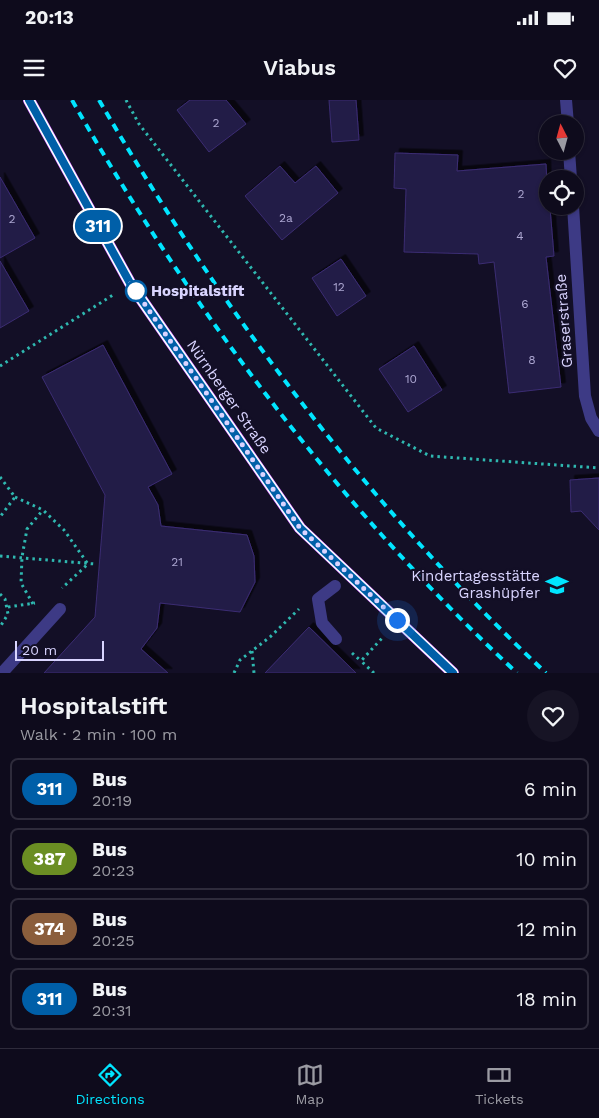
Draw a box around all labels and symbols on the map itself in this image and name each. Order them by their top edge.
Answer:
north arrow [539,115,584,160]
house number: 2 [213,116,220,130]
house number: 2 [518,187,525,201]
line badge: 311 [69,210,127,242]
house number: 2a [279,211,293,225]
house number: 2 [9,212,16,226]
house number: 4 [516,229,524,243]
street label: Graserstraße [552,273,576,369]
marker: Hospitalstift [125,280,147,302]
house number: 12 [333,280,345,294]
place label: Hospitalstift [151,282,245,300]
house number: 6 [521,297,529,311]
street label: Nürnberger Straße [183,337,275,457]
house number: 8 [528,353,536,367]
house number: 10 [405,372,417,386]
house number: 21 [171,555,183,569]
place label: Kindertagesstätte Grashüpfer [411,567,540,602]
school or university icon: Kindertagesstätte Grashüpfer [544,572,570,598]
your location [385,608,410,633]
scale bar [15,638,104,661]

